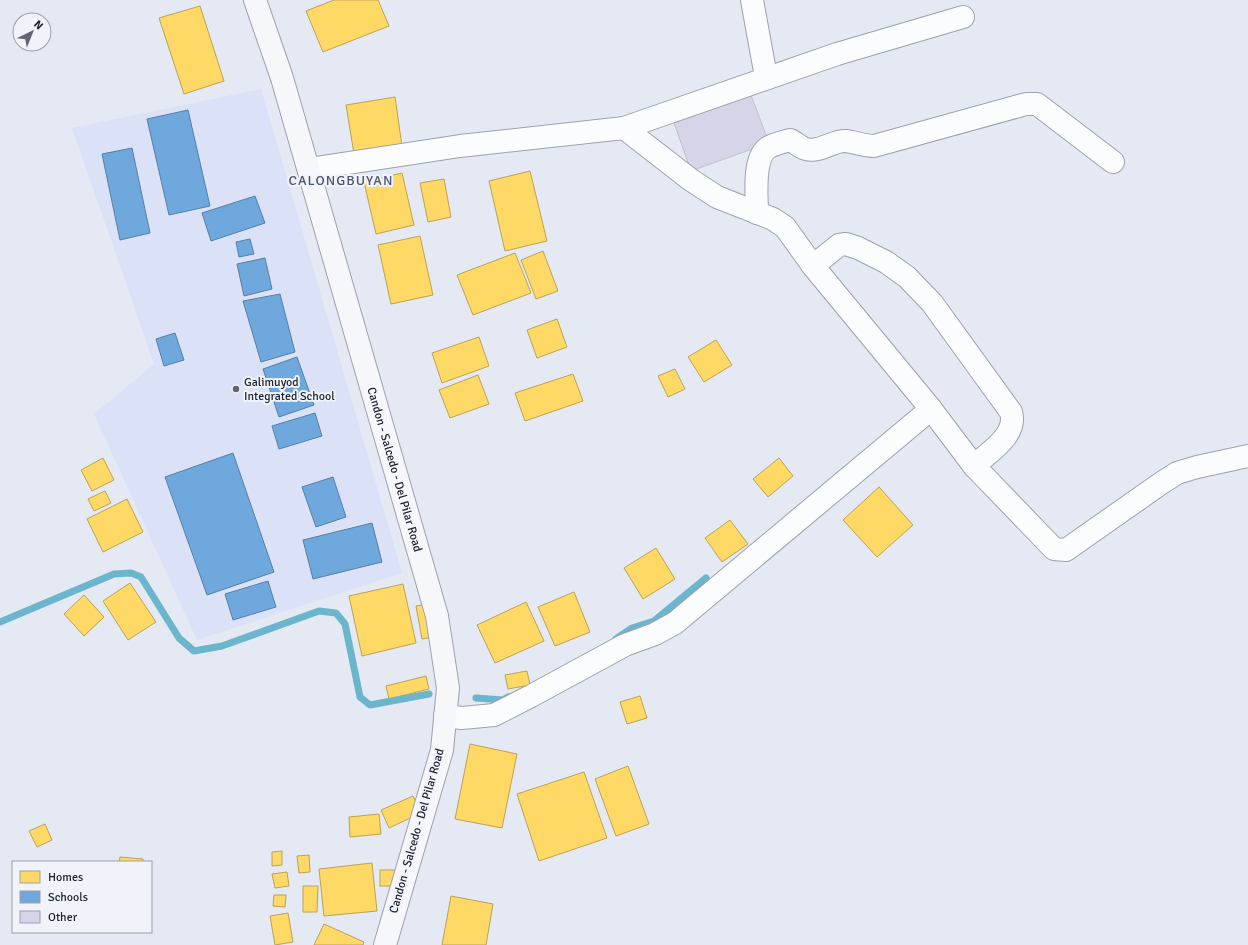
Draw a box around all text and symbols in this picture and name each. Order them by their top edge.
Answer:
north arrow [12,12,52,52]
text: N [31,18,46,32]
district label: CALONGBUYAN [289,172,393,189]
place label: Galimuyod Integrated School [244,375,335,404]
marker: Galimuyod Integrated School [231,384,241,394]
street label: Candon - Salcedo - Del Pilar Road [364,385,426,554]
street label: Candon - Salcedo - Del Pilar Road [386,747,448,915]
legend [12,861,152,933]
text: Homes [48,870,83,885]
text: Schools [48,890,88,905]
text: Other [48,910,78,925]

